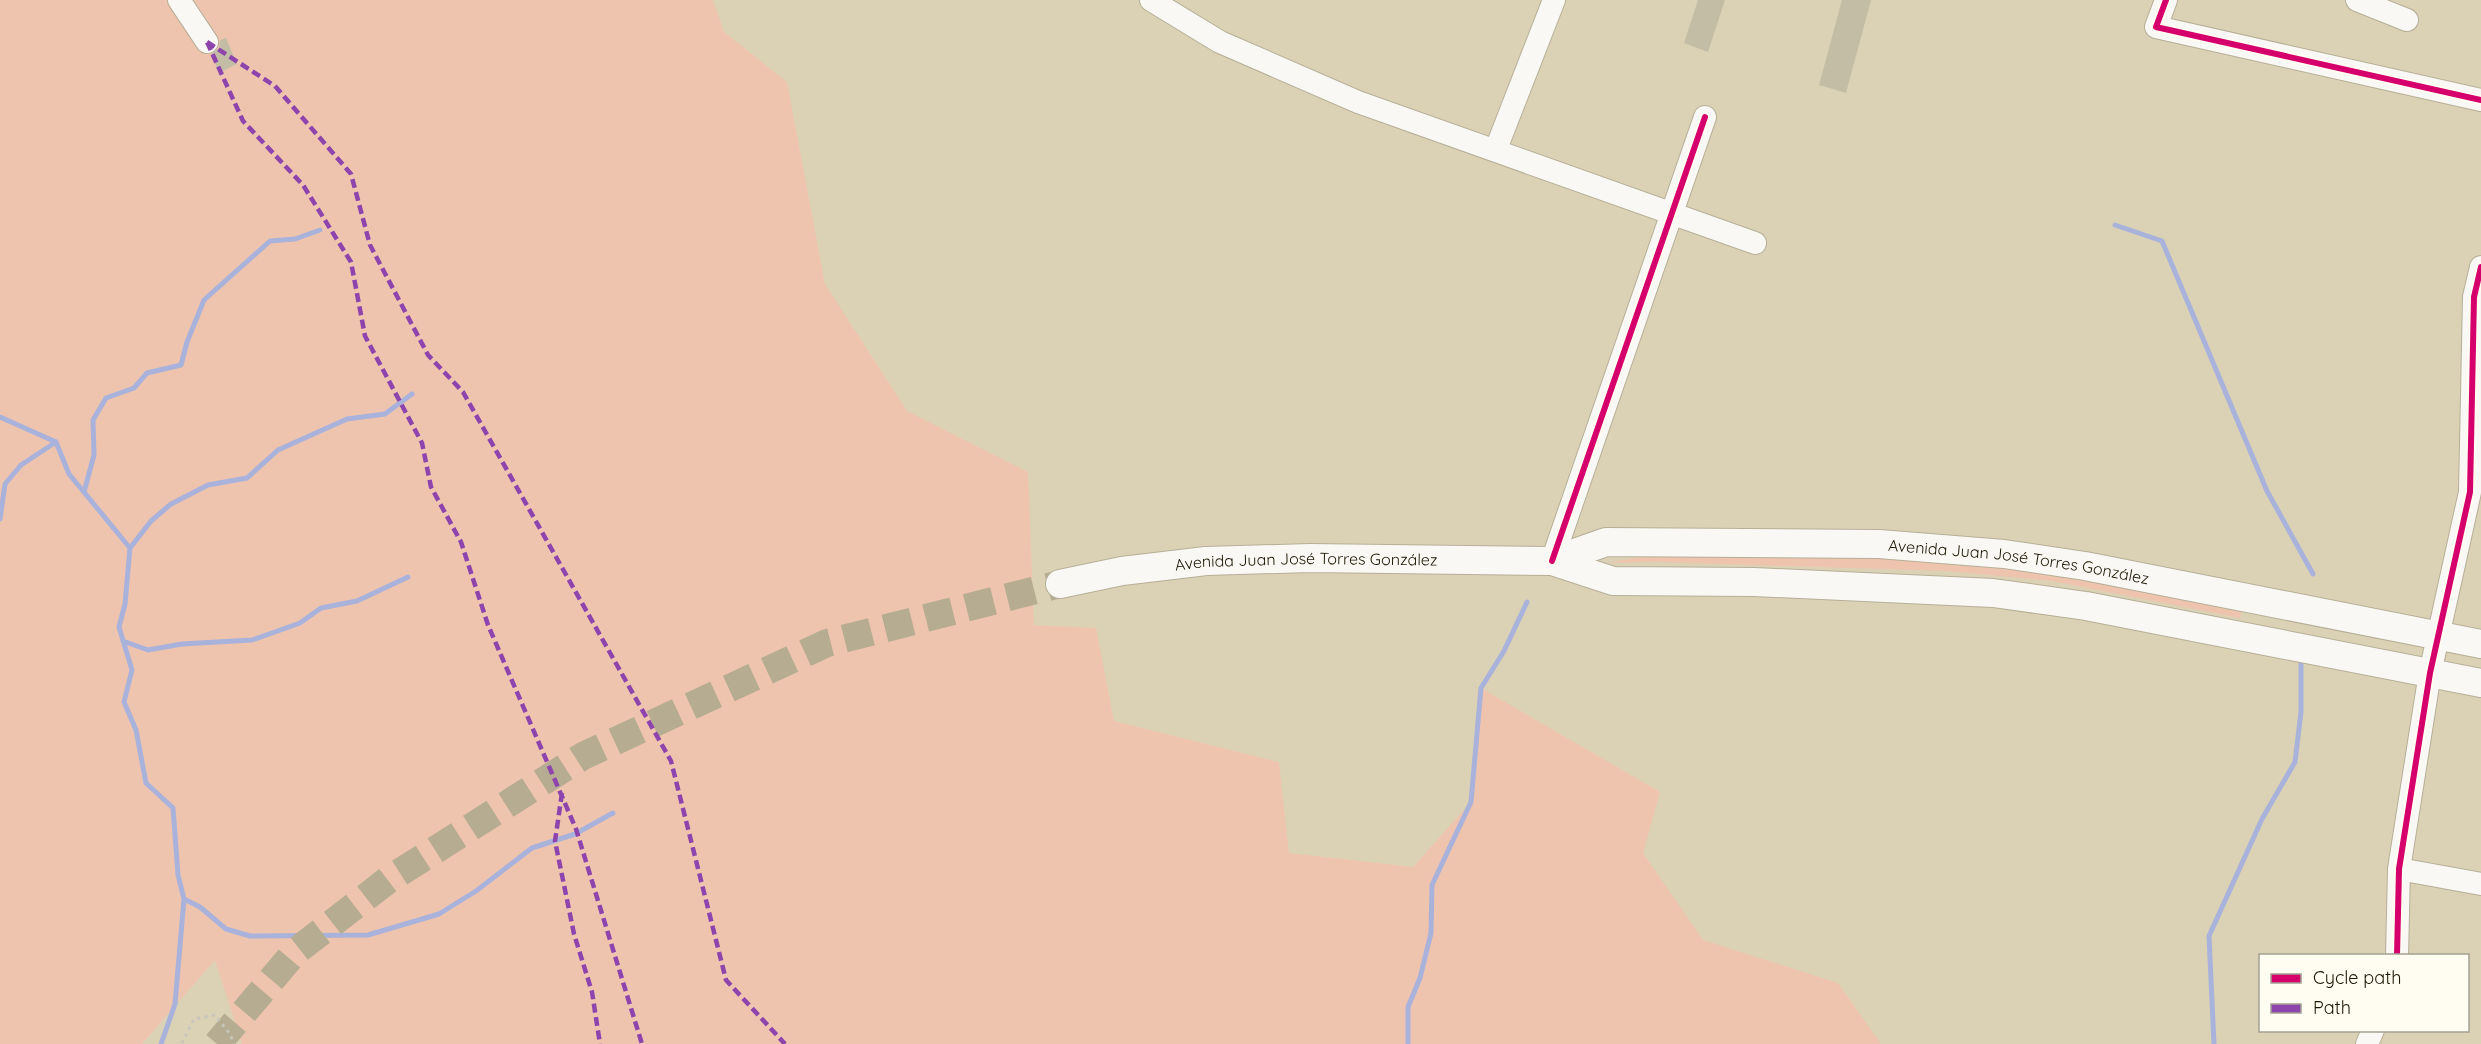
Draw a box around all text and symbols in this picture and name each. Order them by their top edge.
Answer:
street label: Avenida Juan José Torres González [1887,535,2151,588]
street label: Avenida Juan José Torres González [1174,548,1438,575]
legend [2259,954,2469,1032]
text: Cycle path [2313,966,2401,989]
text: Path [2313,996,2351,1019]

